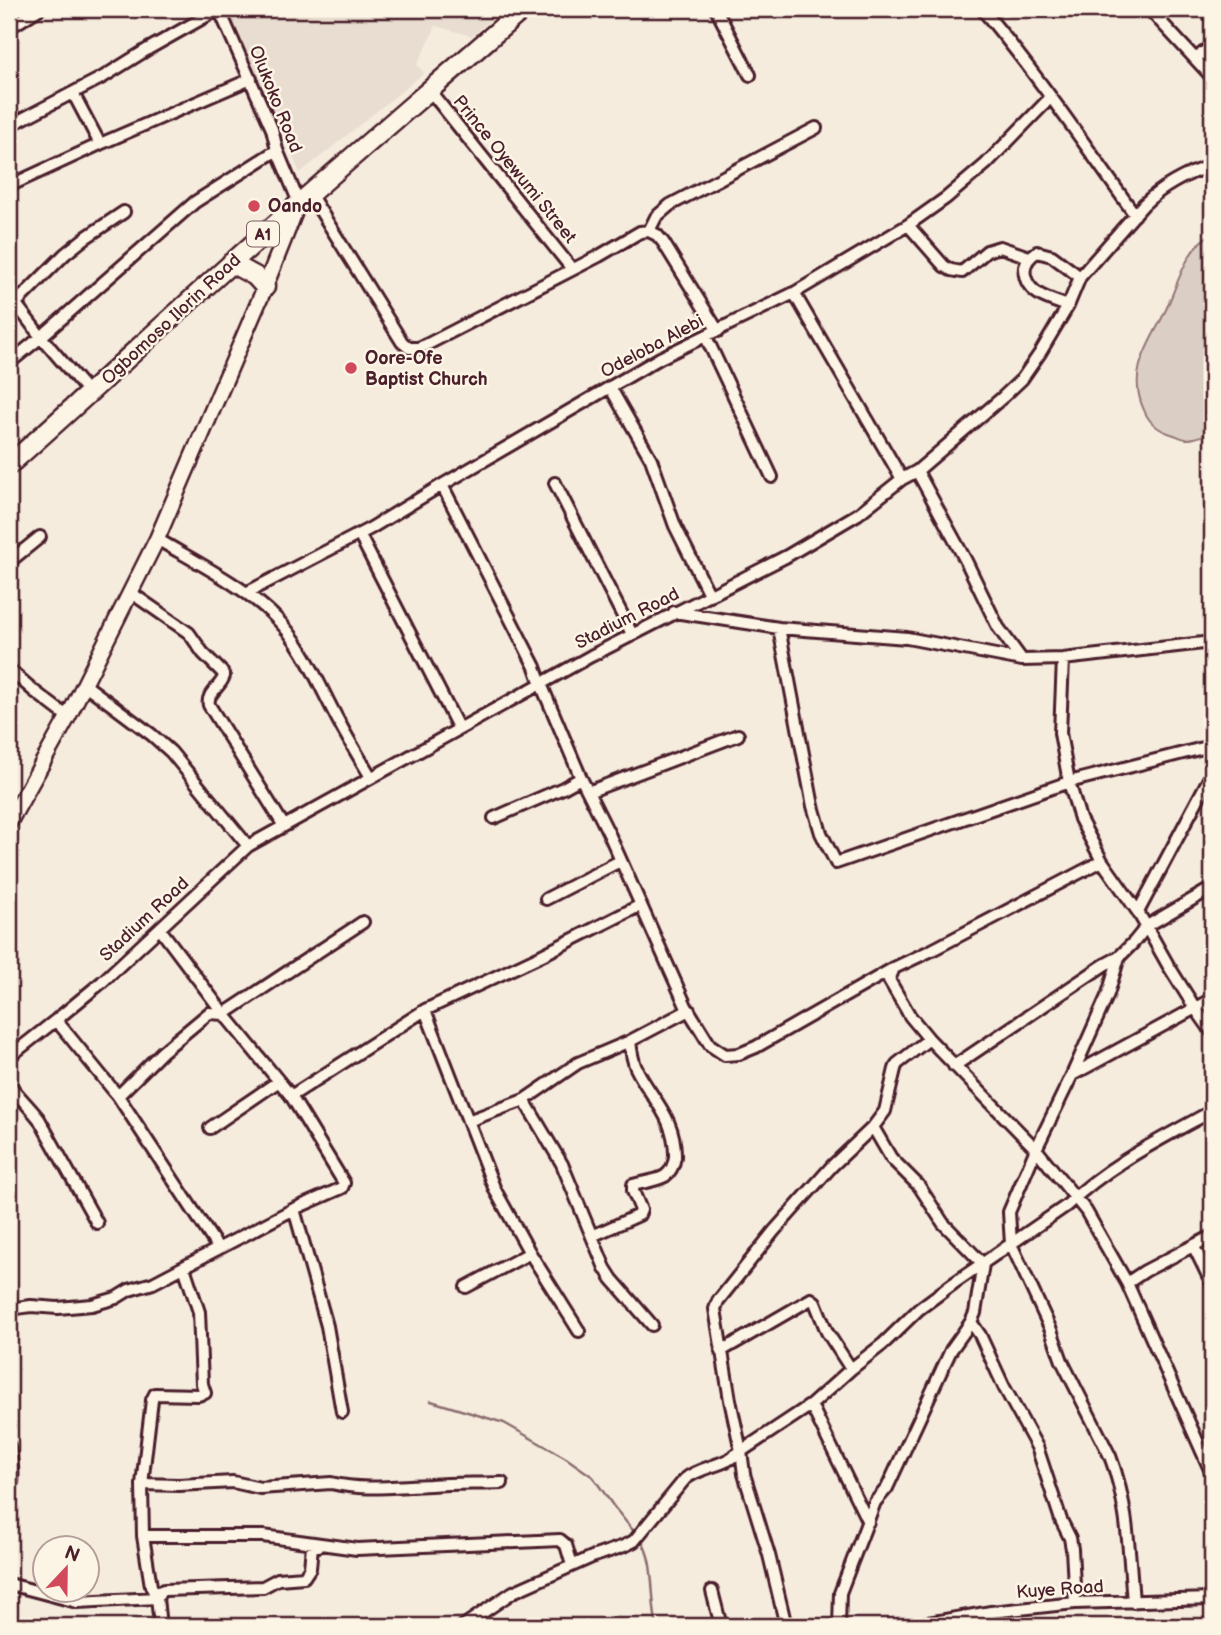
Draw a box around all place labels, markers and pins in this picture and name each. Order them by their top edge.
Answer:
place label: Oando [268,196,322,217]
marker: Oando [246,198,262,214]
place label: Oore-Ofe Baptist Church [365,348,488,390]
marker: Oore-Ofe Baptist Church [343,360,359,376]

